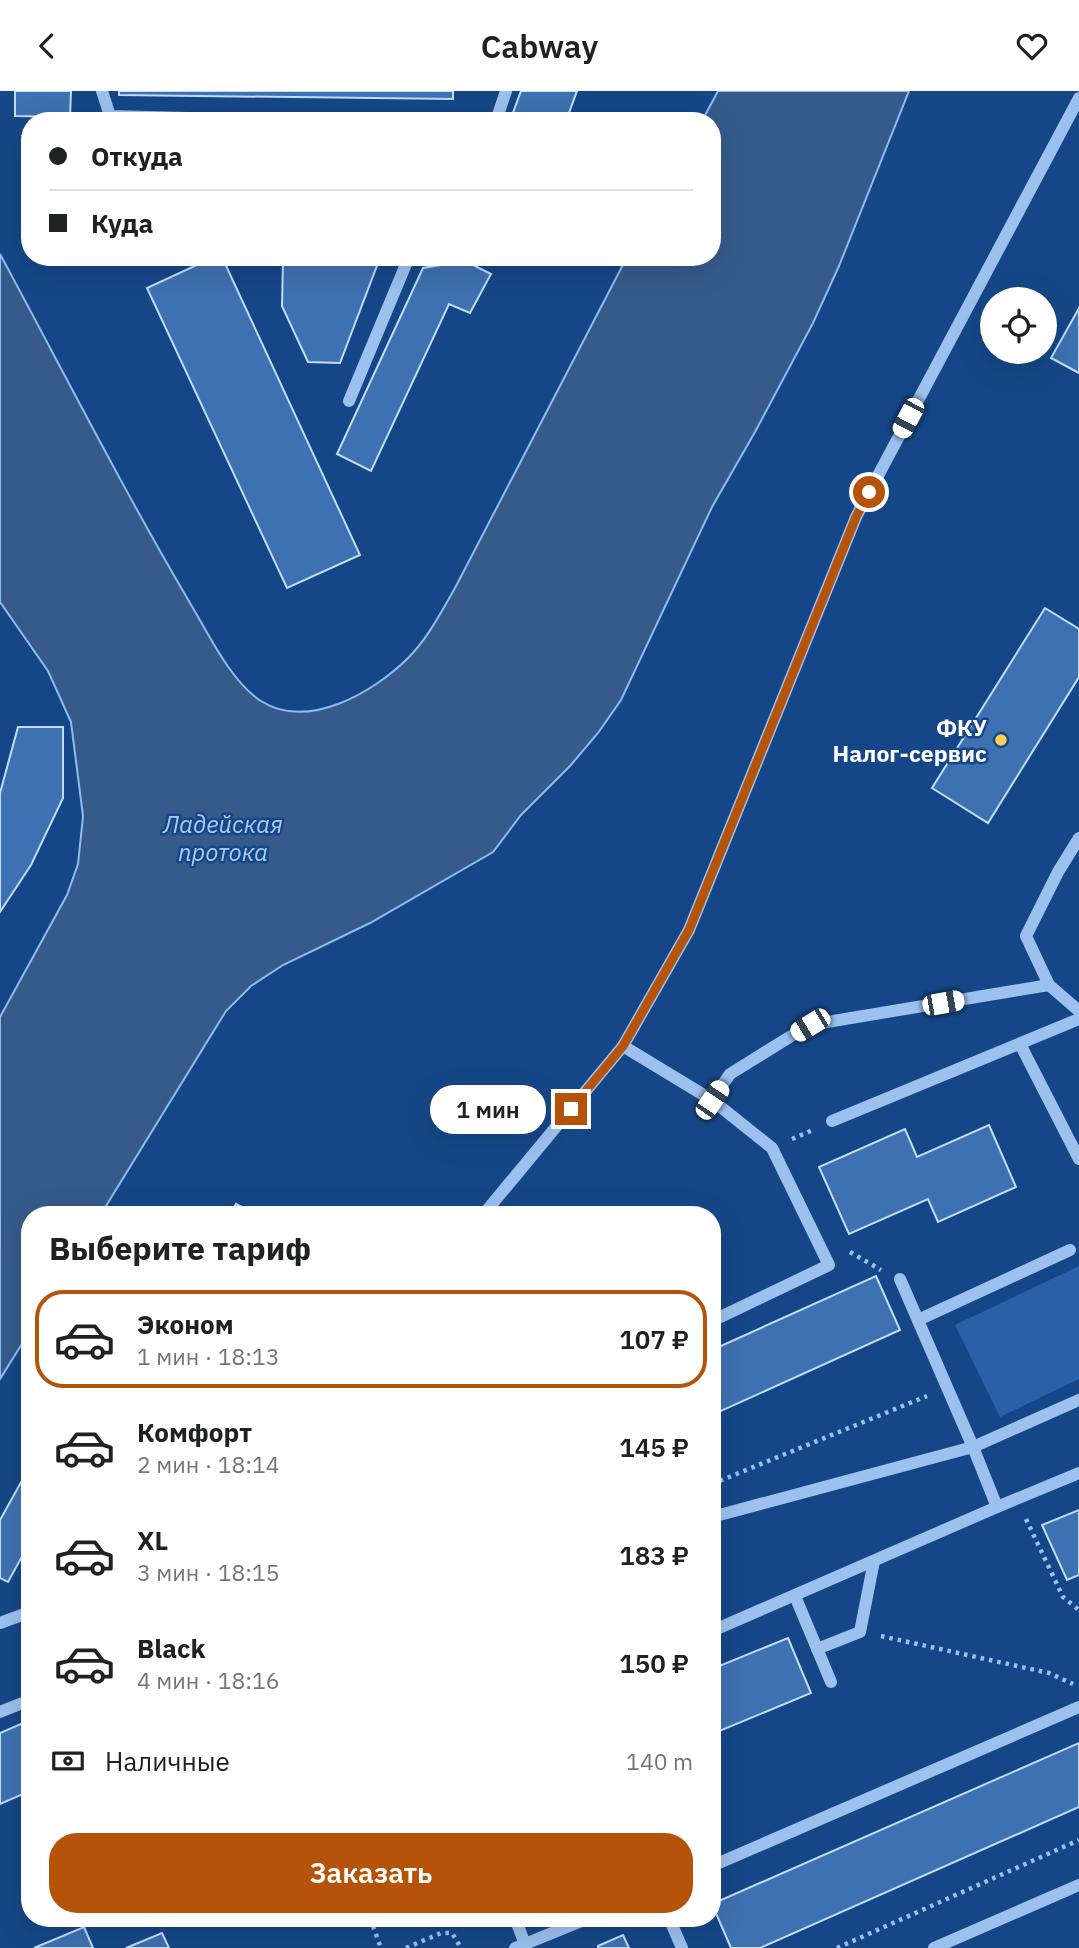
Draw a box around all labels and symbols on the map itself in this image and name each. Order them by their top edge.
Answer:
car [889,395,928,441]
route start [853,476,885,508]
place label: ФКУ Налог-сервис [833,712,987,768]
marker: ФКУ Налог-сервис [993,732,1009,748]
water label: Ладейская протока [162,808,283,868]
car [921,989,966,1017]
car [787,1005,834,1045]
car [692,1077,733,1123]
callout: 1 мин [431,1084,546,1133]
route end [555,1093,587,1125]

